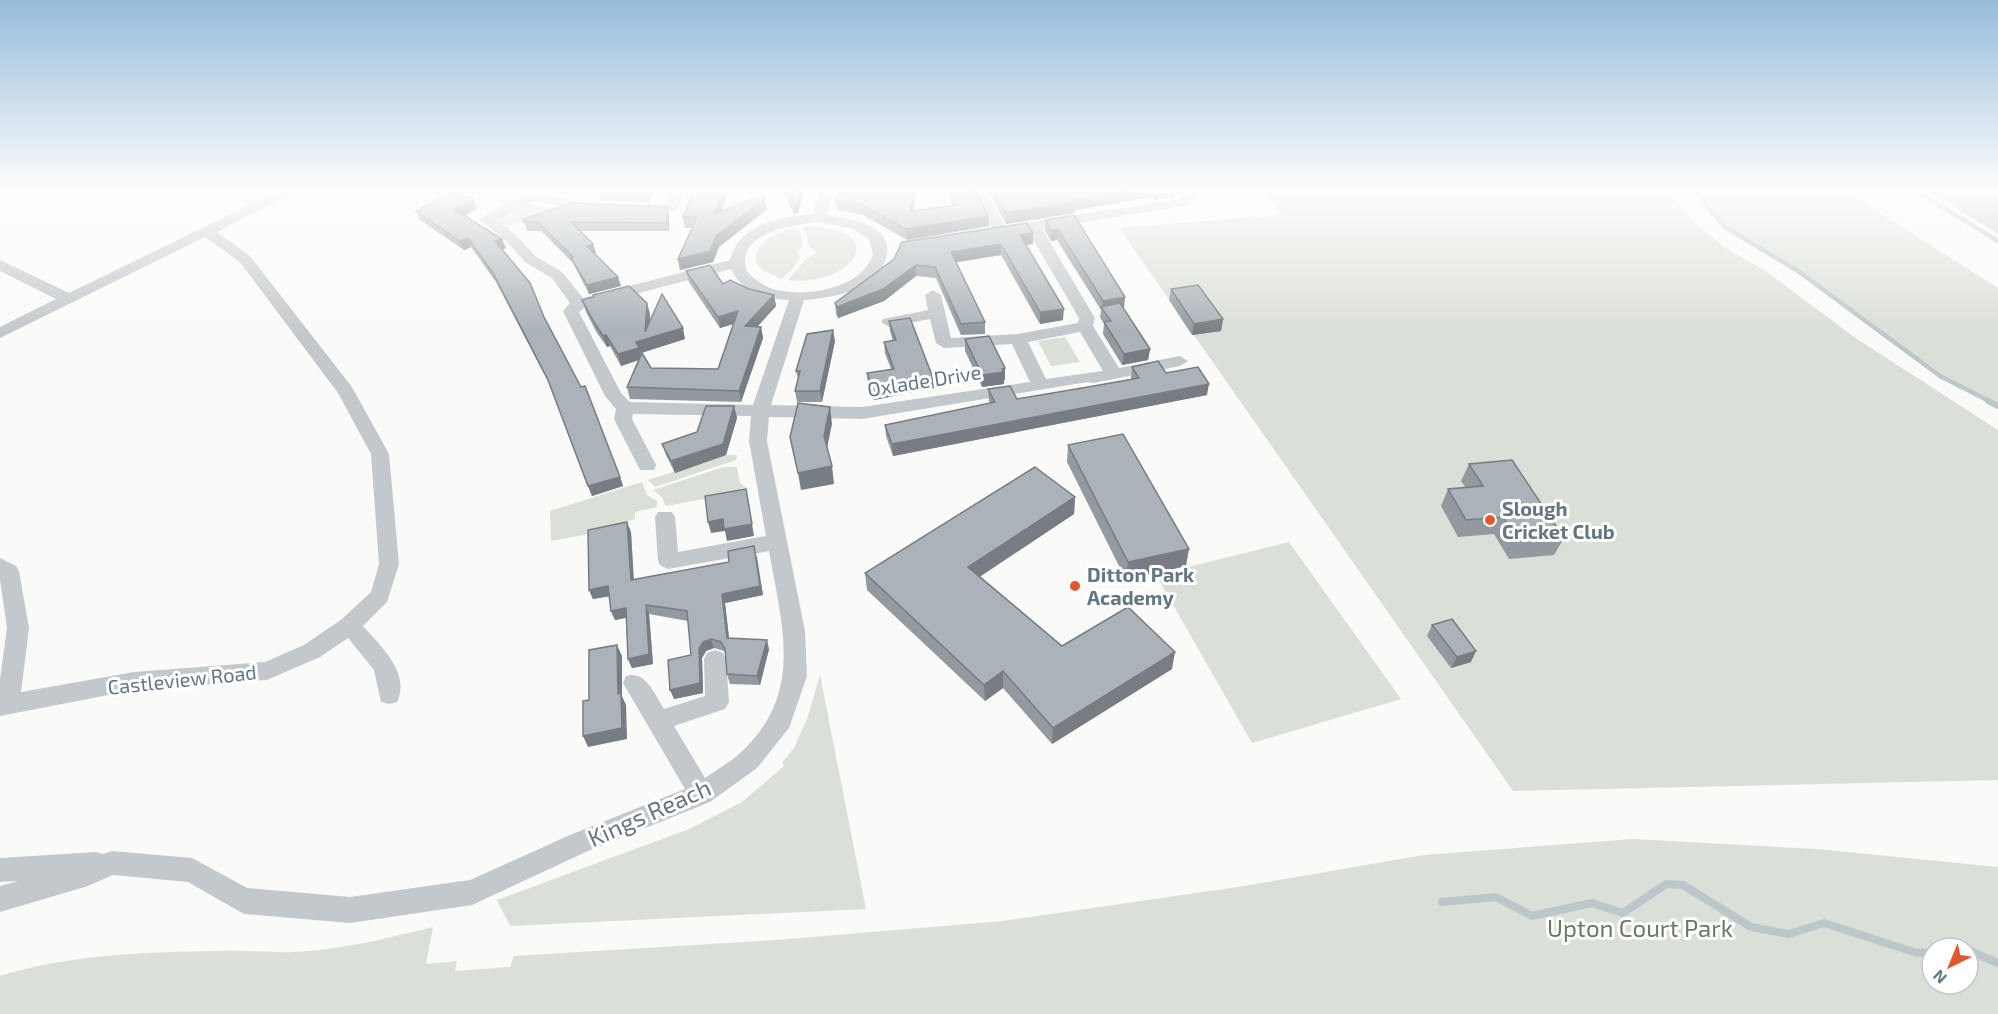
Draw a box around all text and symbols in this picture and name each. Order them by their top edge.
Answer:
street label: Oxlade Drive [865,359,983,401]
place label: Slough Cricket Club [1502,496,1615,543]
marker: Slough Cricket Club [1483,513,1497,527]
place label: Ditton Park Academy [1087,562,1195,610]
marker: Ditton Park Academy [1068,579,1082,593]
street label: Castleview Road [106,659,258,699]
street label: Kings Reach [583,772,715,852]
park label: Upton Court Park [1547,913,1733,942]
north arrow [1920,936,1980,996]
text: N [1929,966,1950,988]

